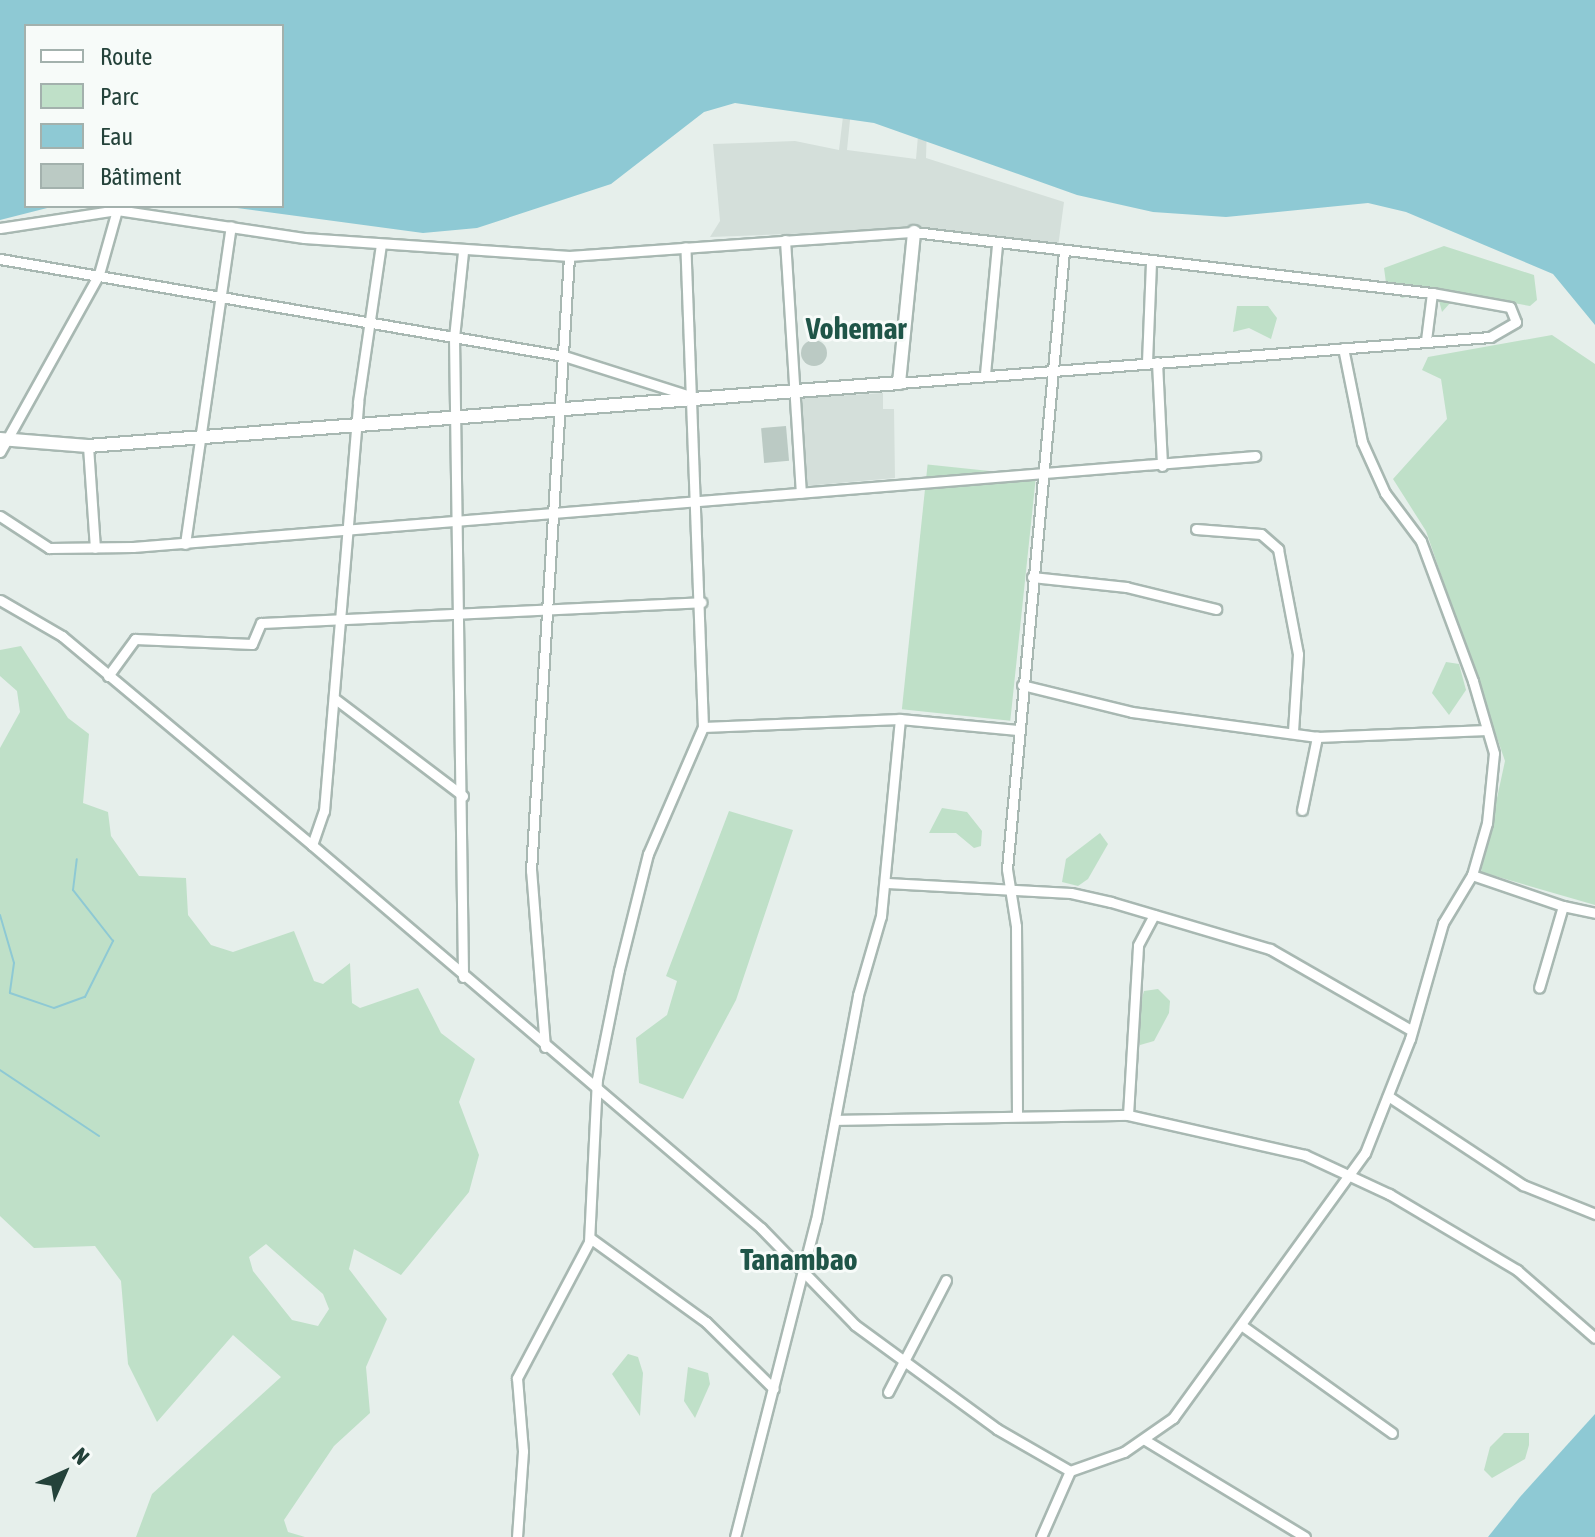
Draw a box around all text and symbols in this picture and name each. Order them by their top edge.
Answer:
legend [24,24,284,208]
text: Route [100,43,152,70]
text: Parc [100,83,138,110]
text: Eau [100,123,133,150]
text: Bâtiment [100,163,182,190]
district label: Vohemar [806,310,906,346]
district label: Tanambao [740,1241,858,1277]
north arrow [24,1433,104,1513]
text: N [67,1442,95,1470]

